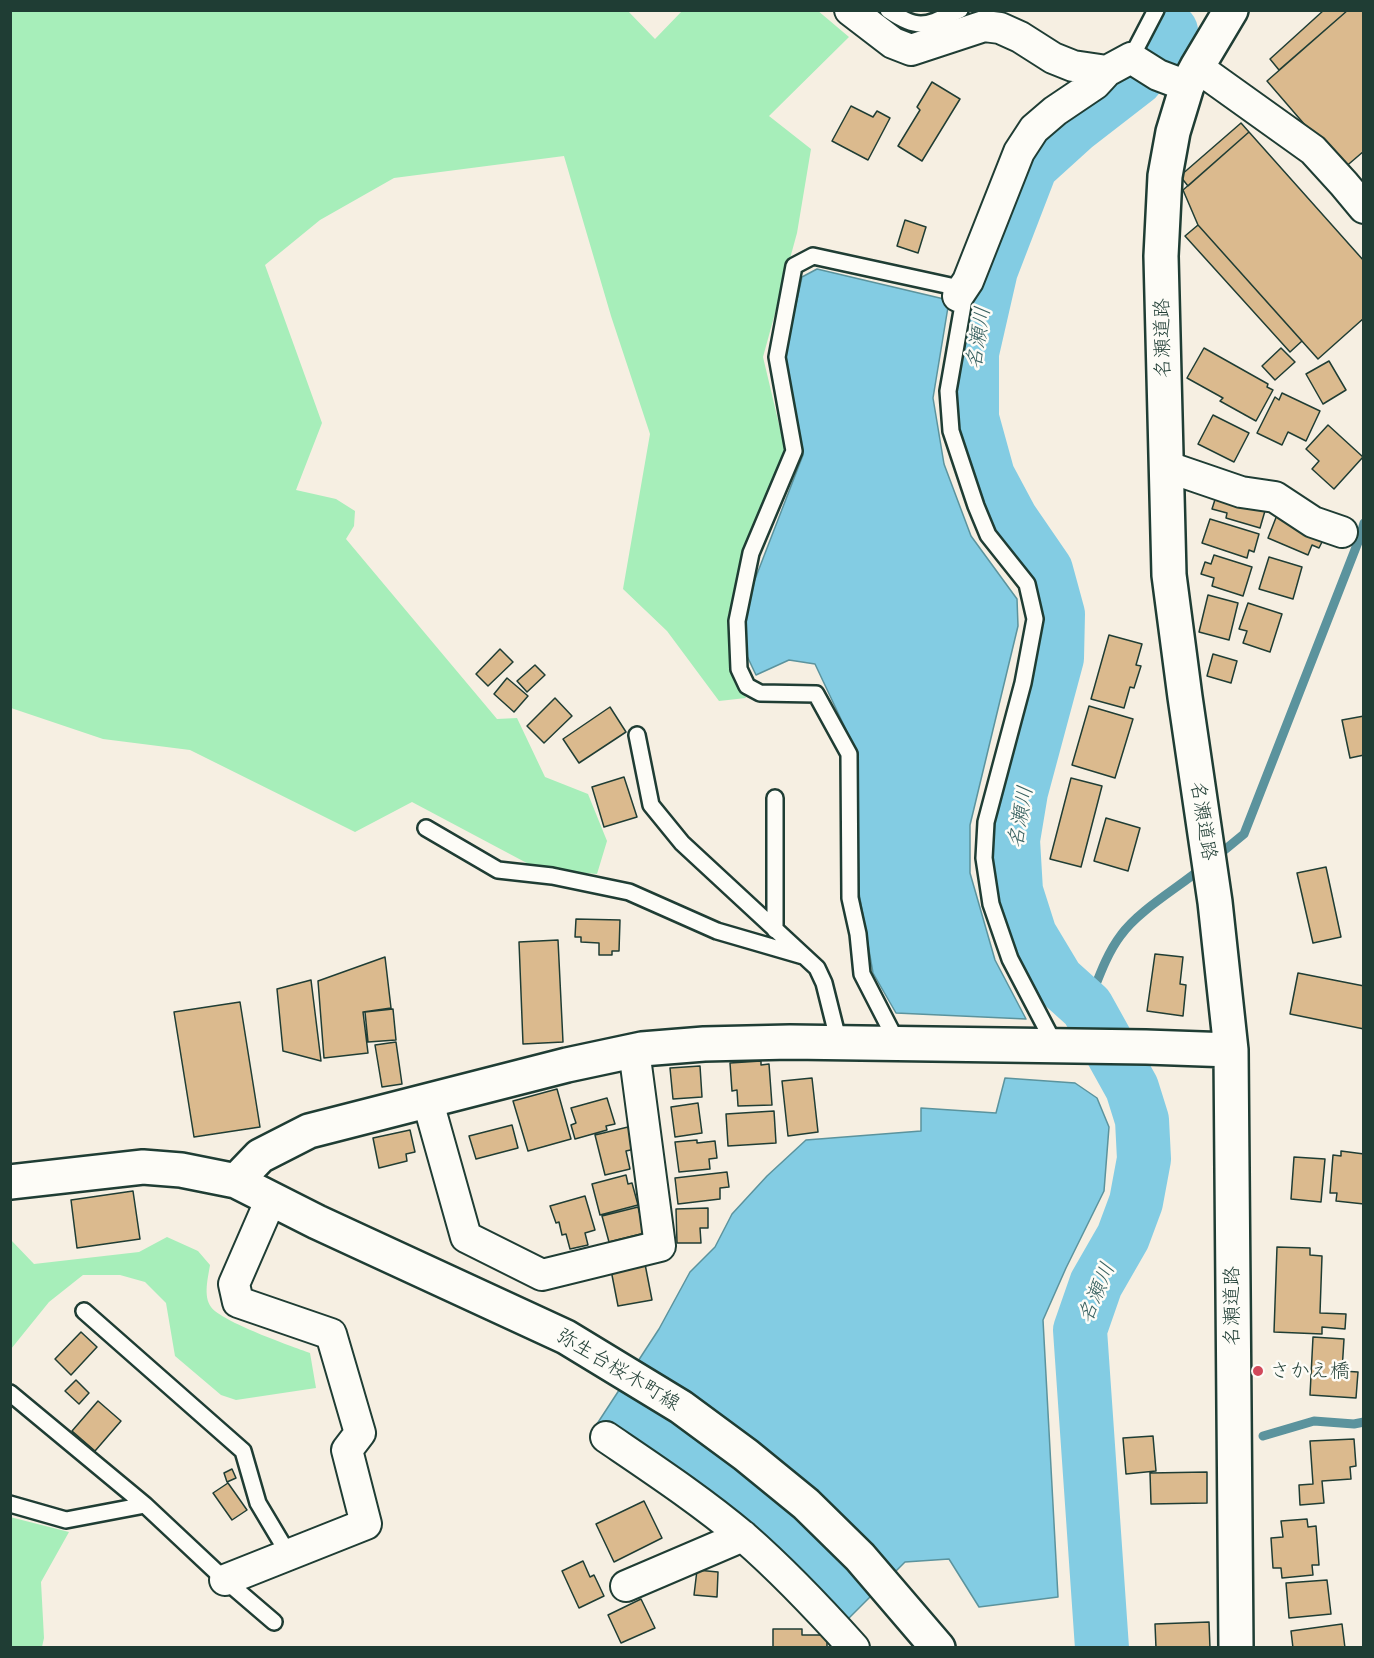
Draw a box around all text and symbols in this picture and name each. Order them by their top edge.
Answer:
street label: 名瀬道路 [1150,298,1176,378]
water label: 名瀬川 [962,305,996,371]
street label: 名瀬道路 [1185,780,1221,862]
water label: 名瀬川 [1003,784,1039,850]
water label: 名瀬川 [1073,1259,1121,1327]
street label: 名瀬道路 [1220,1266,1244,1346]
street label: 弥生台桜木町線 [552,1324,684,1416]
place label: さかえ橋 [1270,1359,1350,1383]
marker: さかえ橋 [1251,1364,1265,1378]

